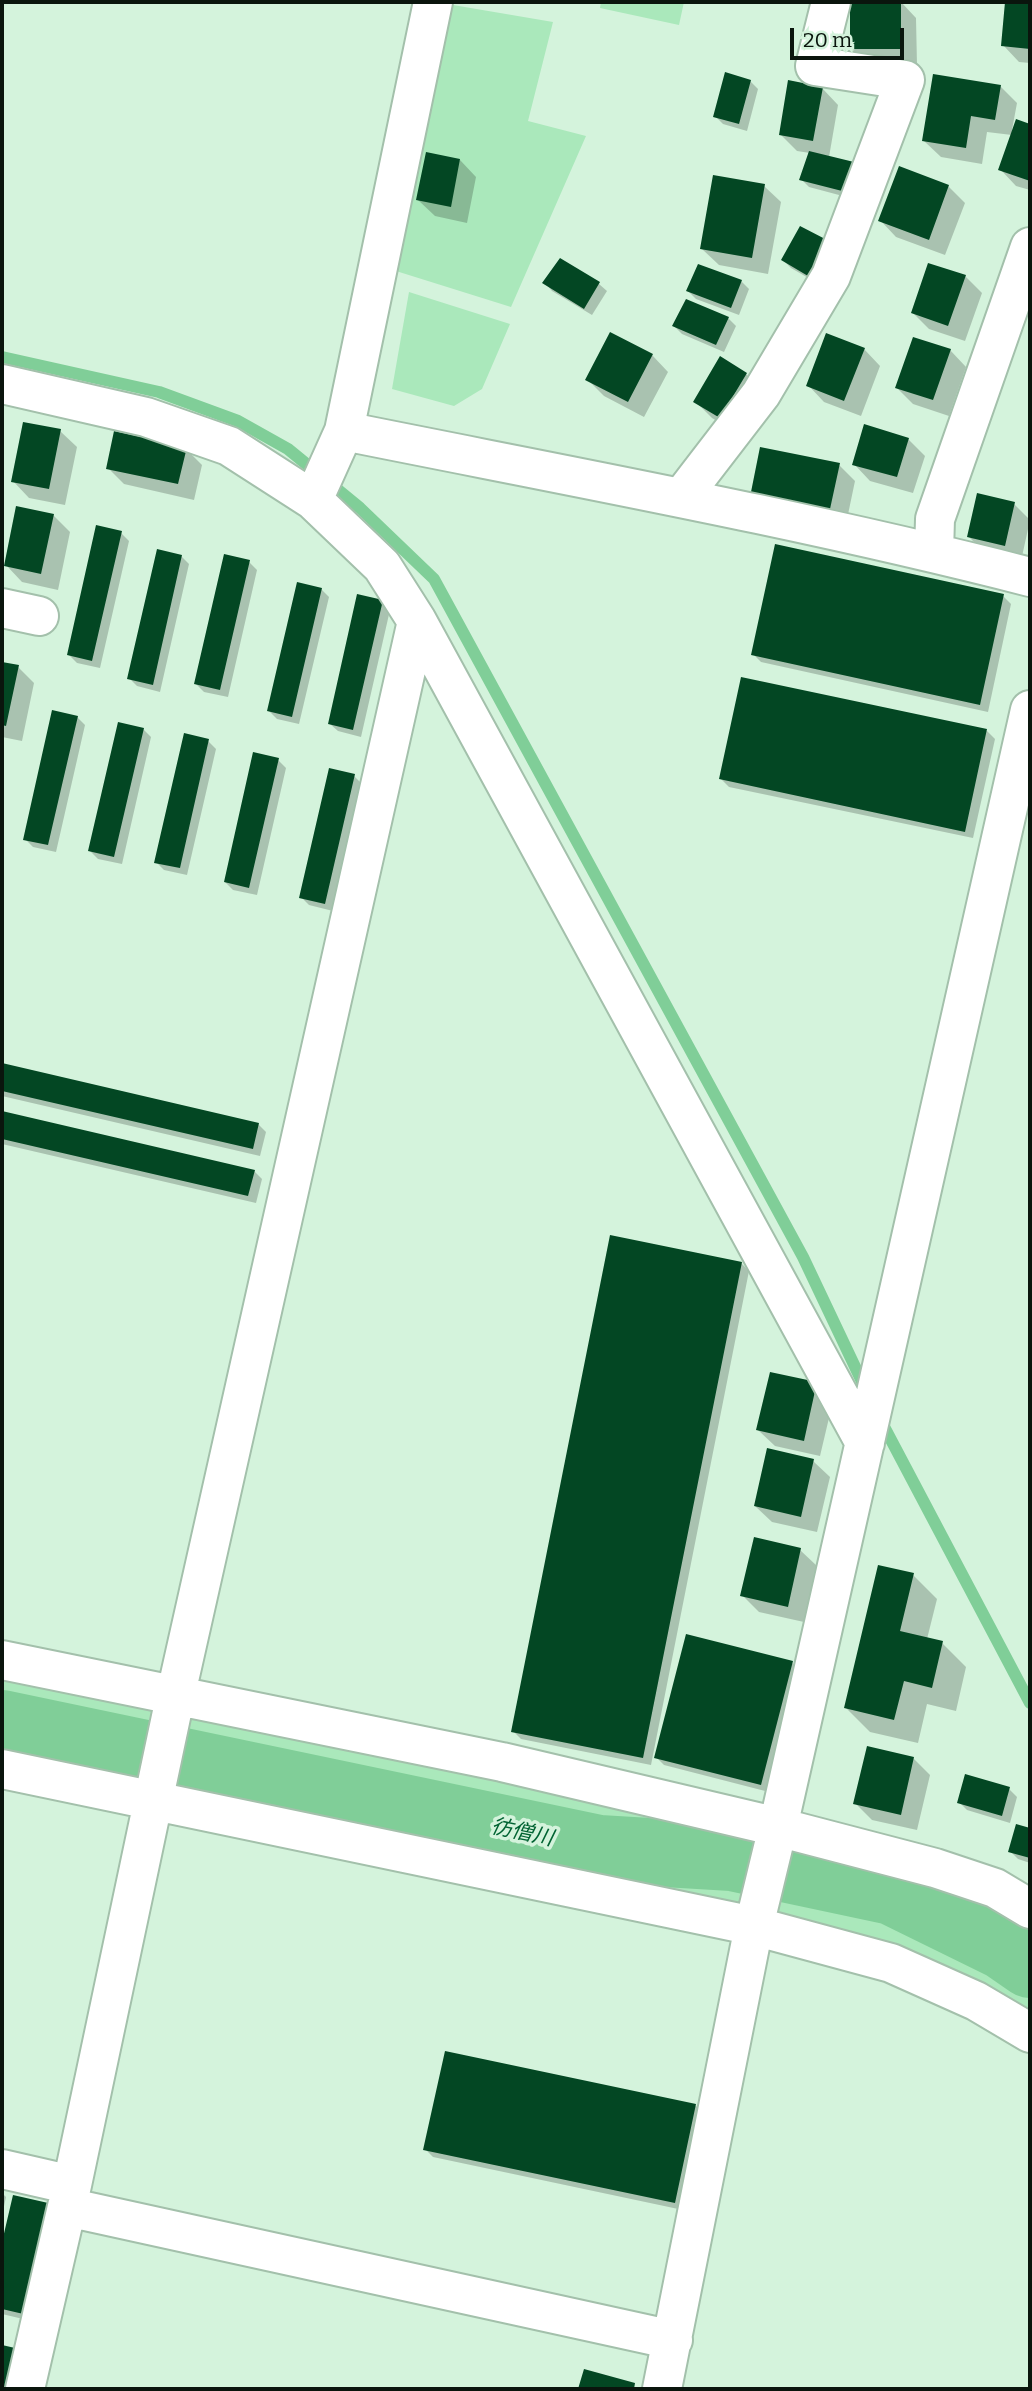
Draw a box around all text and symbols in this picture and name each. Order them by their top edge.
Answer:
scale bar [794,14,908,58]
text: 20 m [803,27,852,53]
water label: 彷僧川 [489,1814,555,1852]

